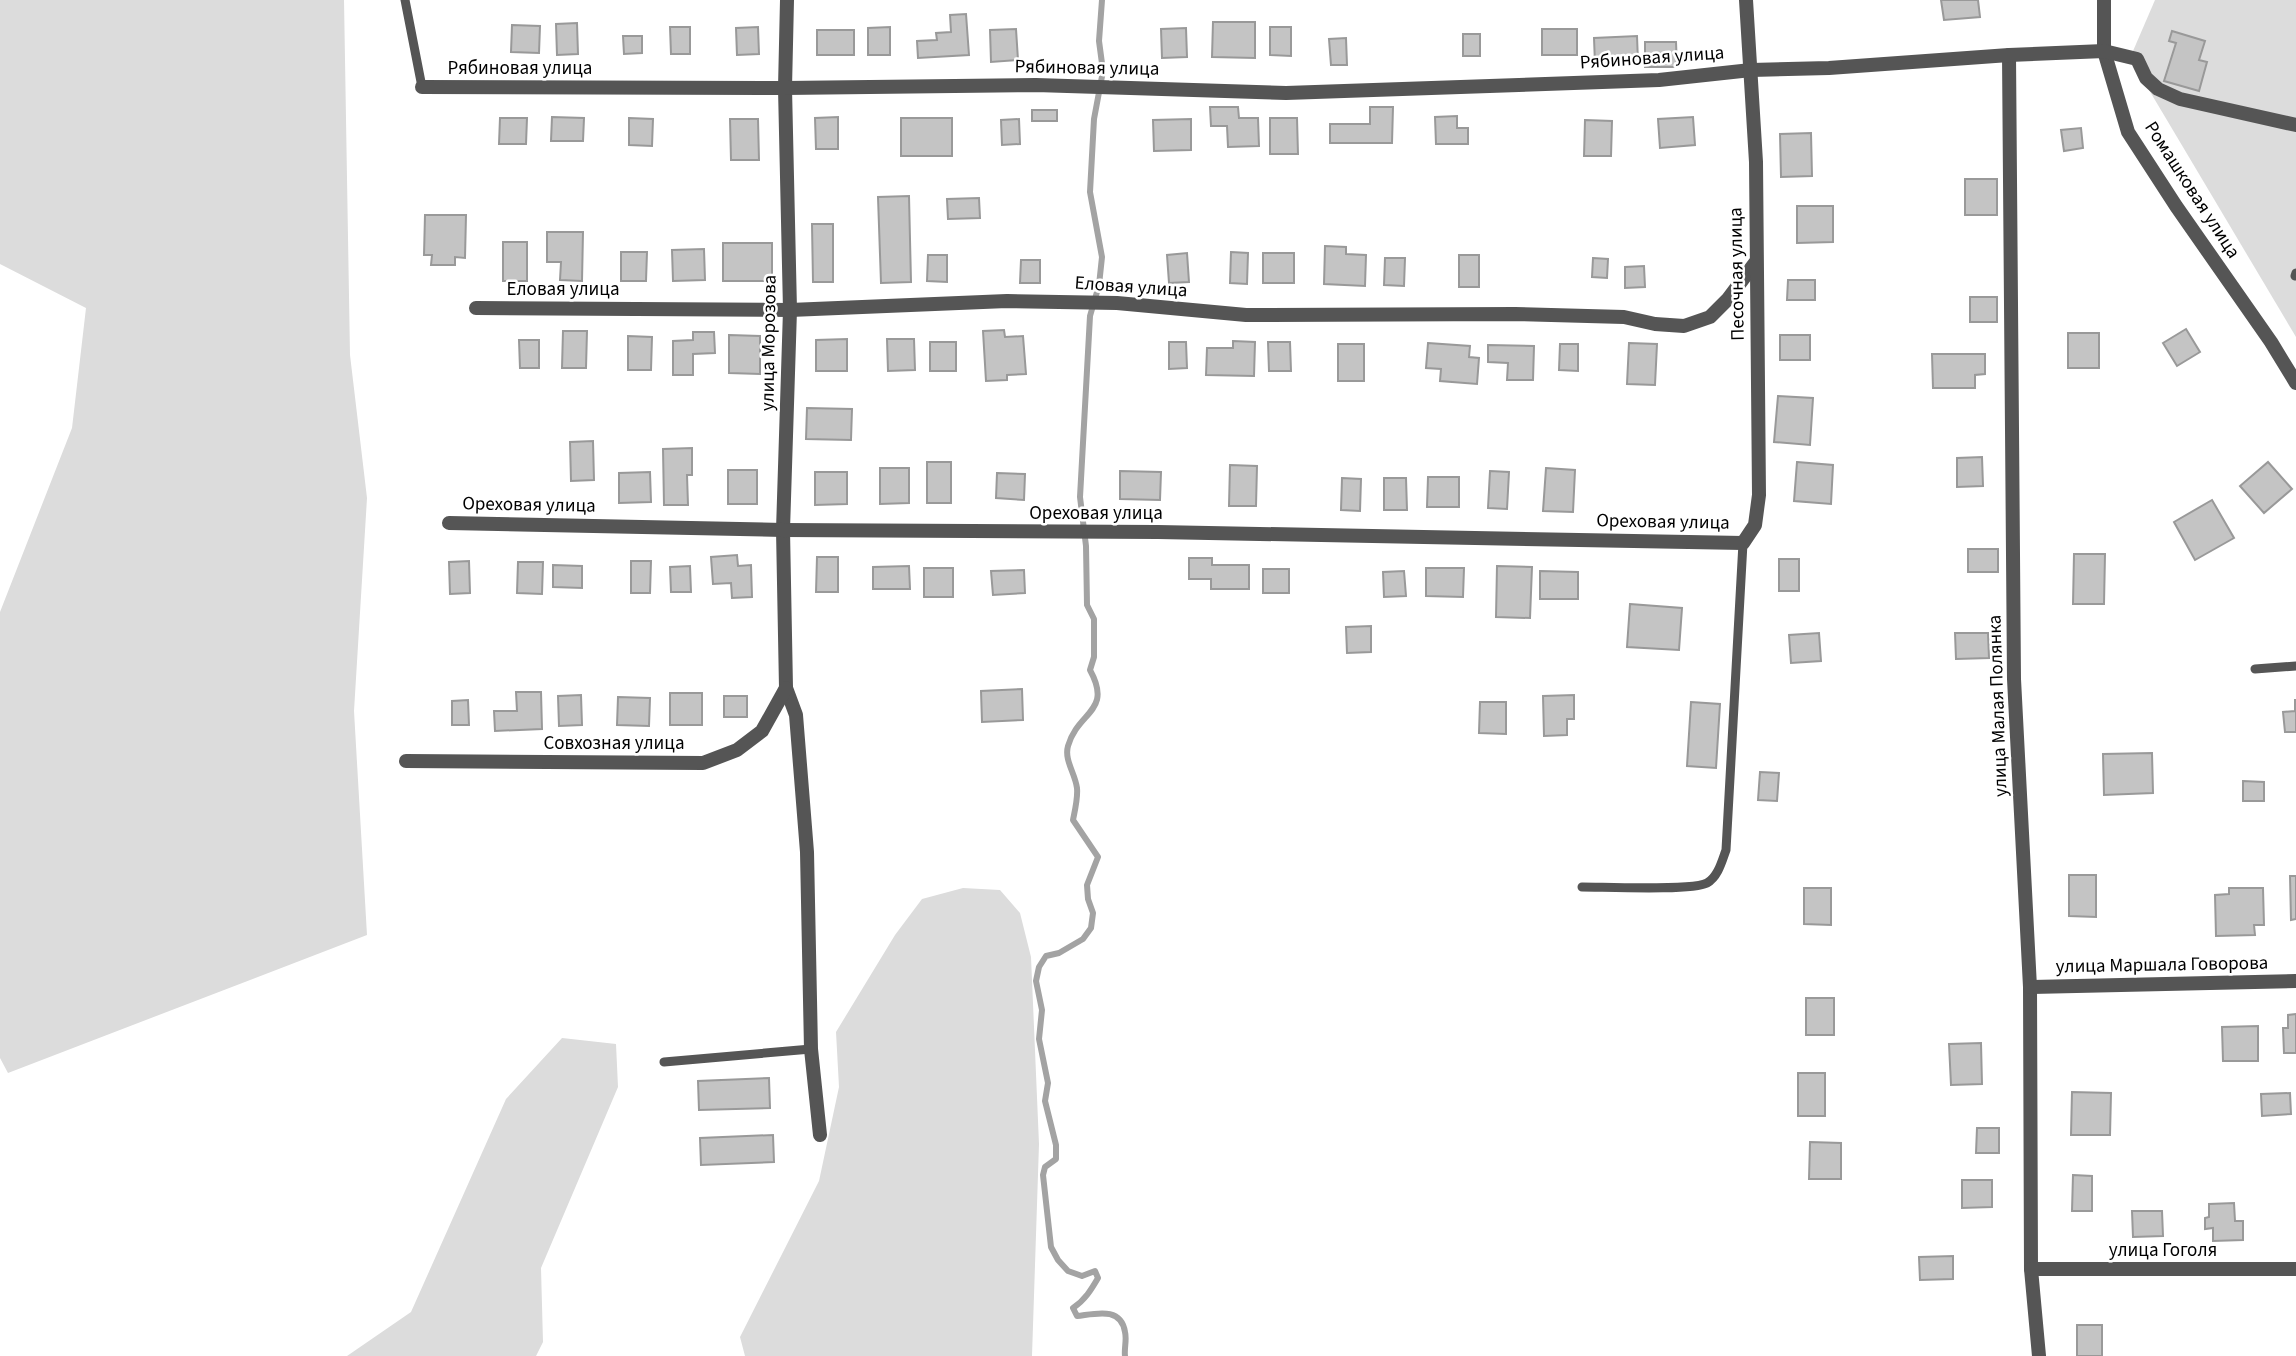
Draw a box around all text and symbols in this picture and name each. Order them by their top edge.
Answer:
street label: Рябиновая улица [1579,39,1725,77]
street label: Рябиновая улица [1014,53,1160,83]
street label: Рябиновая улица [448,55,592,82]
street label: Ромашковая улица [2138,116,2246,264]
street label: Песочная улица [1722,207,1752,341]
street label: Еловая улица [1074,270,1188,304]
street label: улица Морозова [754,275,784,411]
street label: Еловая улица [506,276,620,303]
street label: Ореховая улица [462,490,596,520]
street label: Ореховая улица [1029,500,1163,527]
street label: Ореховая улица [1596,507,1730,537]
street label: улица Малая Полянка [1981,615,2015,797]
street label: Совхозная улица [543,730,685,757]
street label: улица Маршала Говорова [2055,950,2269,980]
street label: улица Гоголя [2109,1237,2217,1264]

